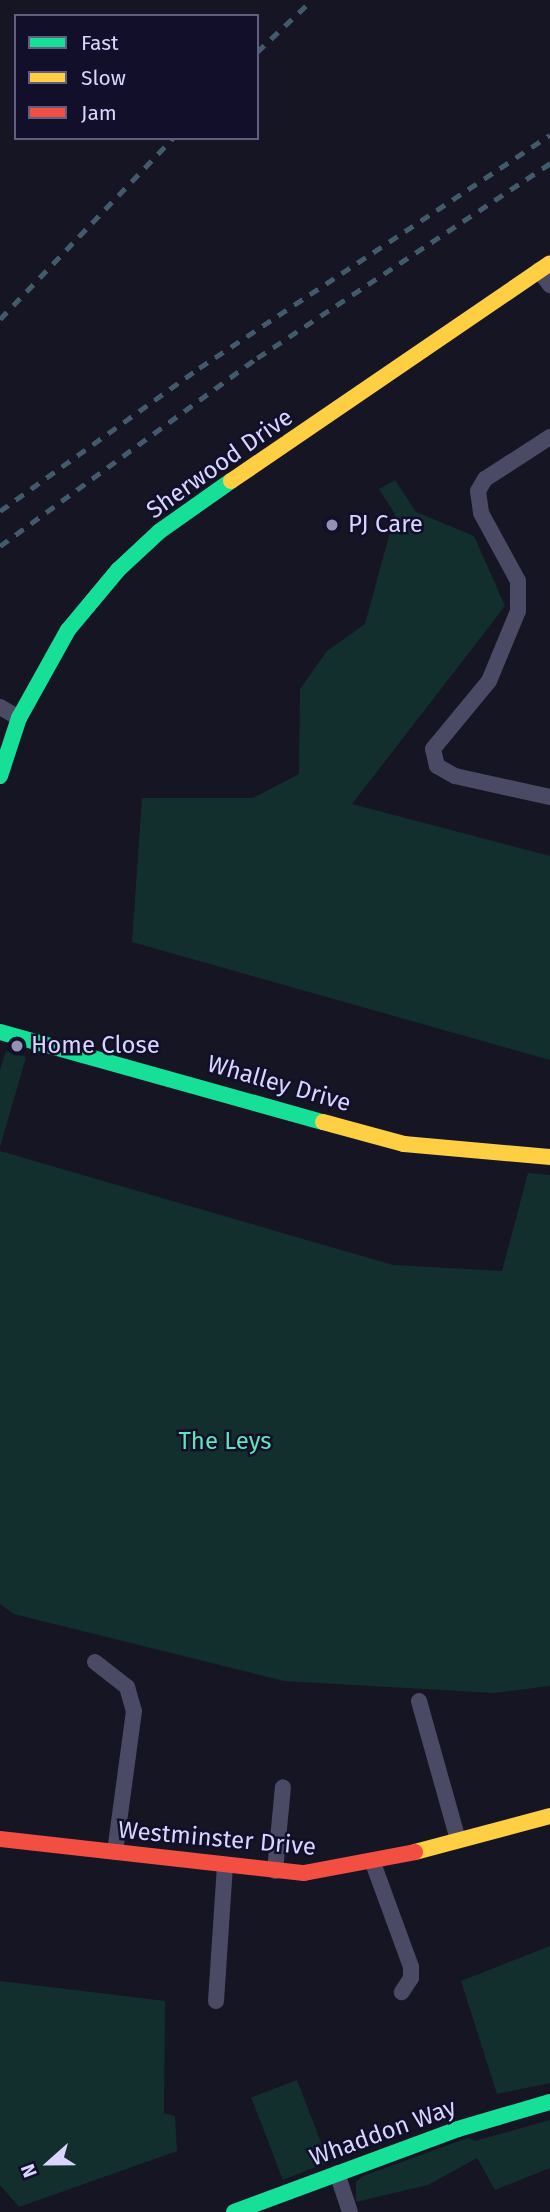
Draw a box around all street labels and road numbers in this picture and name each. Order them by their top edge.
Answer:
street label: Sherwood Drive [141,403,299,525]
street label: Whalley Drive [204,1050,354,1118]
street label: Westminster Drive [117,1816,317,1862]
street label: Whaddon Way [306,2093,460,2173]

